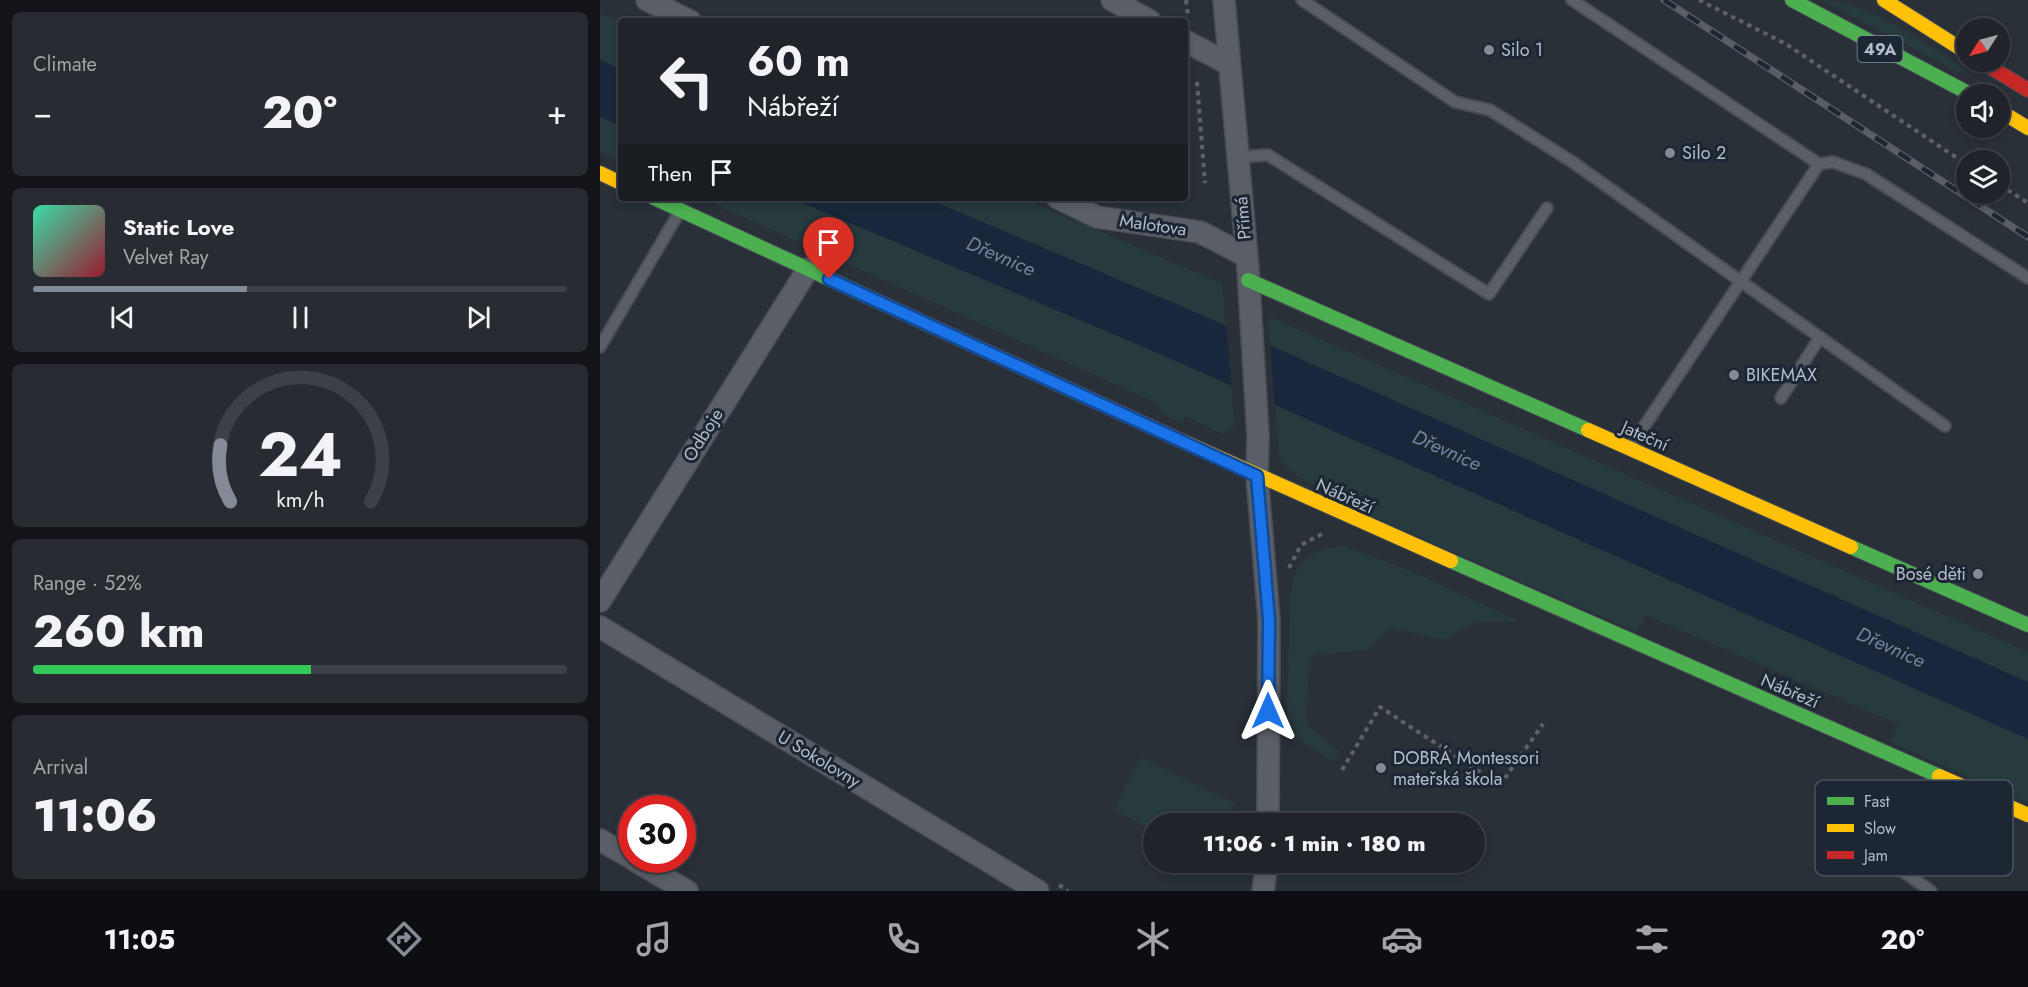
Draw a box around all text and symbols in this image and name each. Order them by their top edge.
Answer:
north arrow [1956,18,2010,72]
map controls [1956,18,2010,204]
text: 60 m [747,31,850,92]
road number: 49A [1858,36,1902,62]
place label: Silo 1 [1501,37,1543,63]
icon: left [648,42,726,120]
marker: Silo 1 [1482,43,1496,57]
text: Climate [33,50,97,79]
text: 20° [262,80,337,145]
button: sound [1956,84,2010,138]
text: Nábřeží [747,87,839,126]
text: − [33,89,52,136]
text: + [547,89,567,136]
place label: Silo 2 [1682,140,1726,166]
marker: Silo 2 [1663,146,1677,160]
button: layers [1956,150,2010,204]
icon: arrive [705,156,738,189]
text: Then [648,157,693,189]
street label: Přímá [1228,195,1258,241]
street label: Malotova [1118,207,1188,243]
text: Static Love [123,211,234,243]
pin [803,217,854,279]
icon: arrive [812,226,845,259]
water label: Dřevnice [962,229,1040,284]
text: Velvet Ray [123,243,209,272]
icon: previous [106,301,139,334]
icon: pause [284,301,317,334]
icon: next [462,301,495,334]
place label: BIKEMAX [1746,362,1817,388]
marker: BIKEMAX [1727,368,1741,382]
street label: Odboje [677,403,729,467]
text: 24 [258,410,342,500]
street label: Jateční [1615,413,1674,458]
water label: Dřevnice [1408,423,1486,478]
street label: Nábřeží [1312,472,1379,521]
text: km/h [276,485,324,516]
place label: Bosé děti [1896,561,1966,587]
marker: Bosé děti [1971,567,1985,581]
text: Range · 52% [33,569,142,598]
text: 260 km [33,599,204,664]
water label: Dřevnice [1852,620,1930,675]
street label: Nábřeží [1757,667,1824,715]
position arrow [1236,679,1300,743]
street label: U Sokolovny [773,724,866,794]
place label: DOBRÁ Montessori mateřská škola [1393,745,1540,792]
text: Arrival [33,753,88,782]
marker: DOBRÁ Montessori mateřská škola [1374,761,1388,775]
legend [1815,780,2013,876]
text: 11:06 [33,783,157,848]
text: Fast [1864,790,1890,813]
speed limit sign: 30 [618,795,696,873]
text: Slow [1864,817,1896,840]
text: 11:06 · 1 min · 180 m [1202,827,1426,859]
text: Jam [1862,844,1888,867]
icon: directions [383,918,425,960]
icon: music [633,918,675,960]
icon: phone [882,918,924,960]
icon: climate [1132,918,1174,960]
icon: car [1381,918,1423,960]
icon: filters [1631,918,1673,960]
text: 11:05 [104,920,175,959]
text: 20° [1881,920,1924,959]

